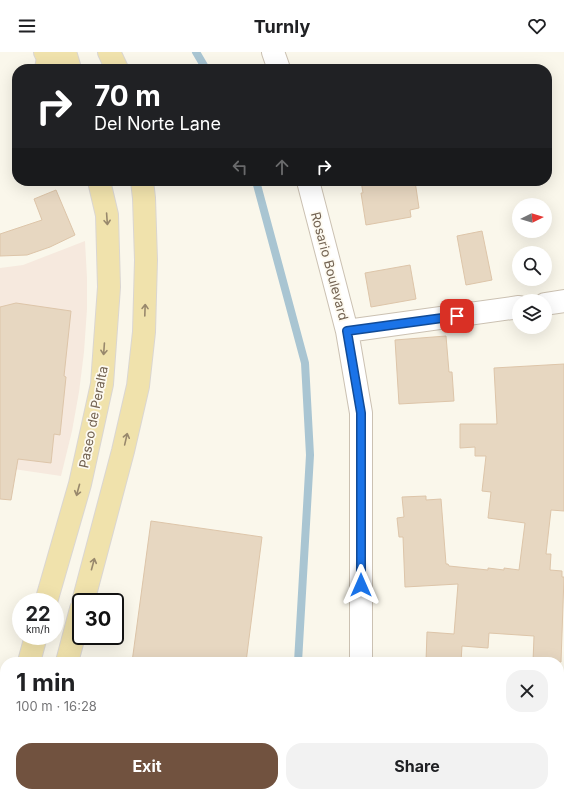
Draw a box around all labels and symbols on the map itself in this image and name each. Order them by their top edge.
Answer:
north arrow [512,198,552,238]
street label: Rosario Boulevard [308,210,352,322]
one-way arrow [103,212,110,225]
pin [440,299,474,333]
one-way arrow [141,304,149,317]
one-way arrow [101,342,108,355]
street label: Paseo de Peralta [75,365,111,469]
one-way arrow [122,432,130,445]
one-way arrow [74,483,81,496]
one-way arrow [89,558,97,571]
position arrow [340,564,382,606]
speed limit sign: 30 [72,593,124,645]

